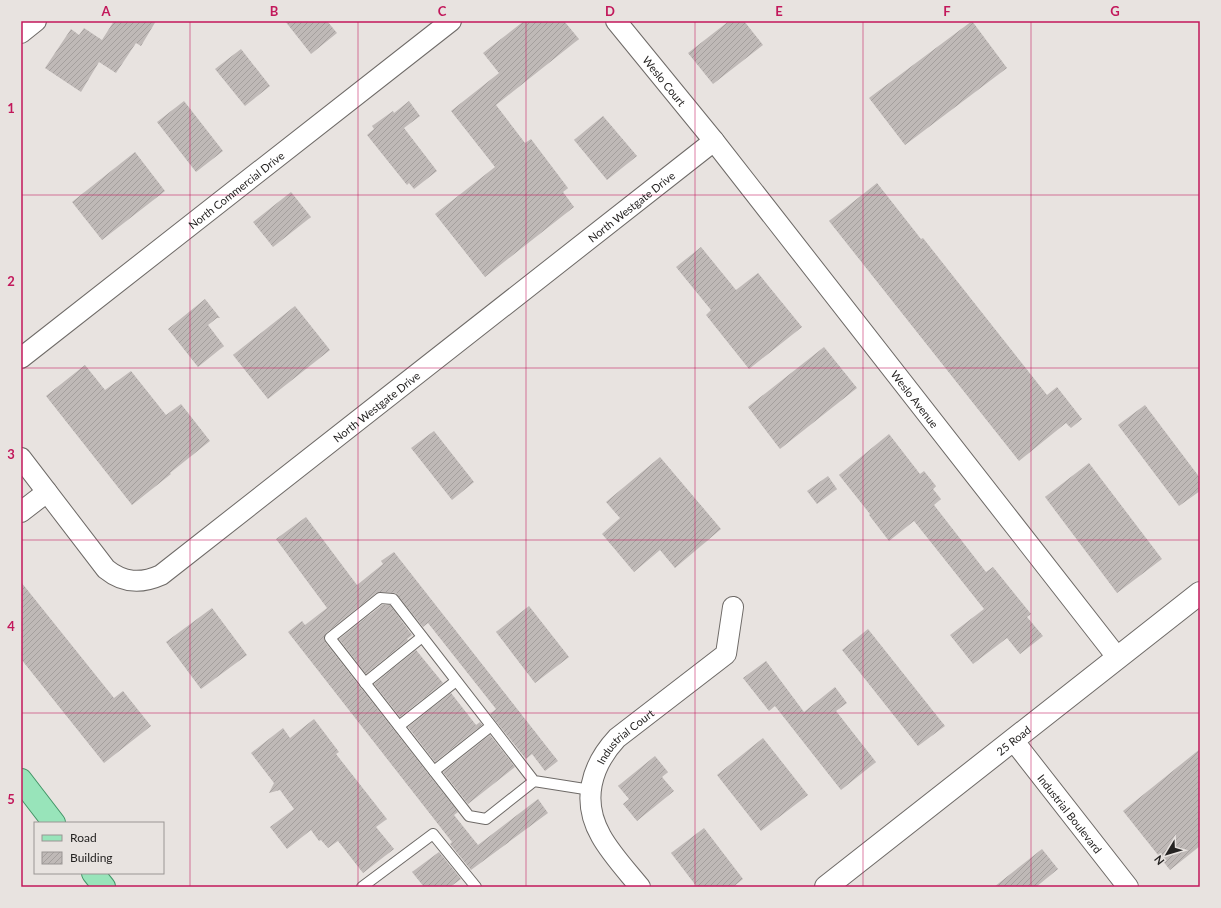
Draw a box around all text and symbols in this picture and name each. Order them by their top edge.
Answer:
text: A [100,3,111,19]
text: B [270,3,279,19]
text: C [438,3,447,19]
text: D [605,3,615,19]
text: E [775,3,783,19]
text: F [943,3,951,19]
text: G [1110,3,1120,19]
street label: Weslo Court [640,53,689,108]
text: 1 [7,100,15,116]
street label: North Commercial Drive [186,148,286,231]
street label: North Westgate Drive [585,168,677,244]
text: 2 [7,273,15,289]
street label: North Westgate Drive [330,368,422,444]
street label: Weslo Avenue [889,368,942,430]
text: 3 [7,446,15,462]
text: 4 [7,618,15,634]
street label: Industrial Court [593,706,656,766]
street label: 25 Road [993,722,1033,757]
street label: Industrial Boulevard [1035,771,1105,855]
text: 5 [7,791,15,807]
legend [34,822,164,874]
text: Road [70,830,97,845]
north arrow [1147,834,1187,874]
text: Building [70,850,113,865]
text: N [1151,853,1166,868]

